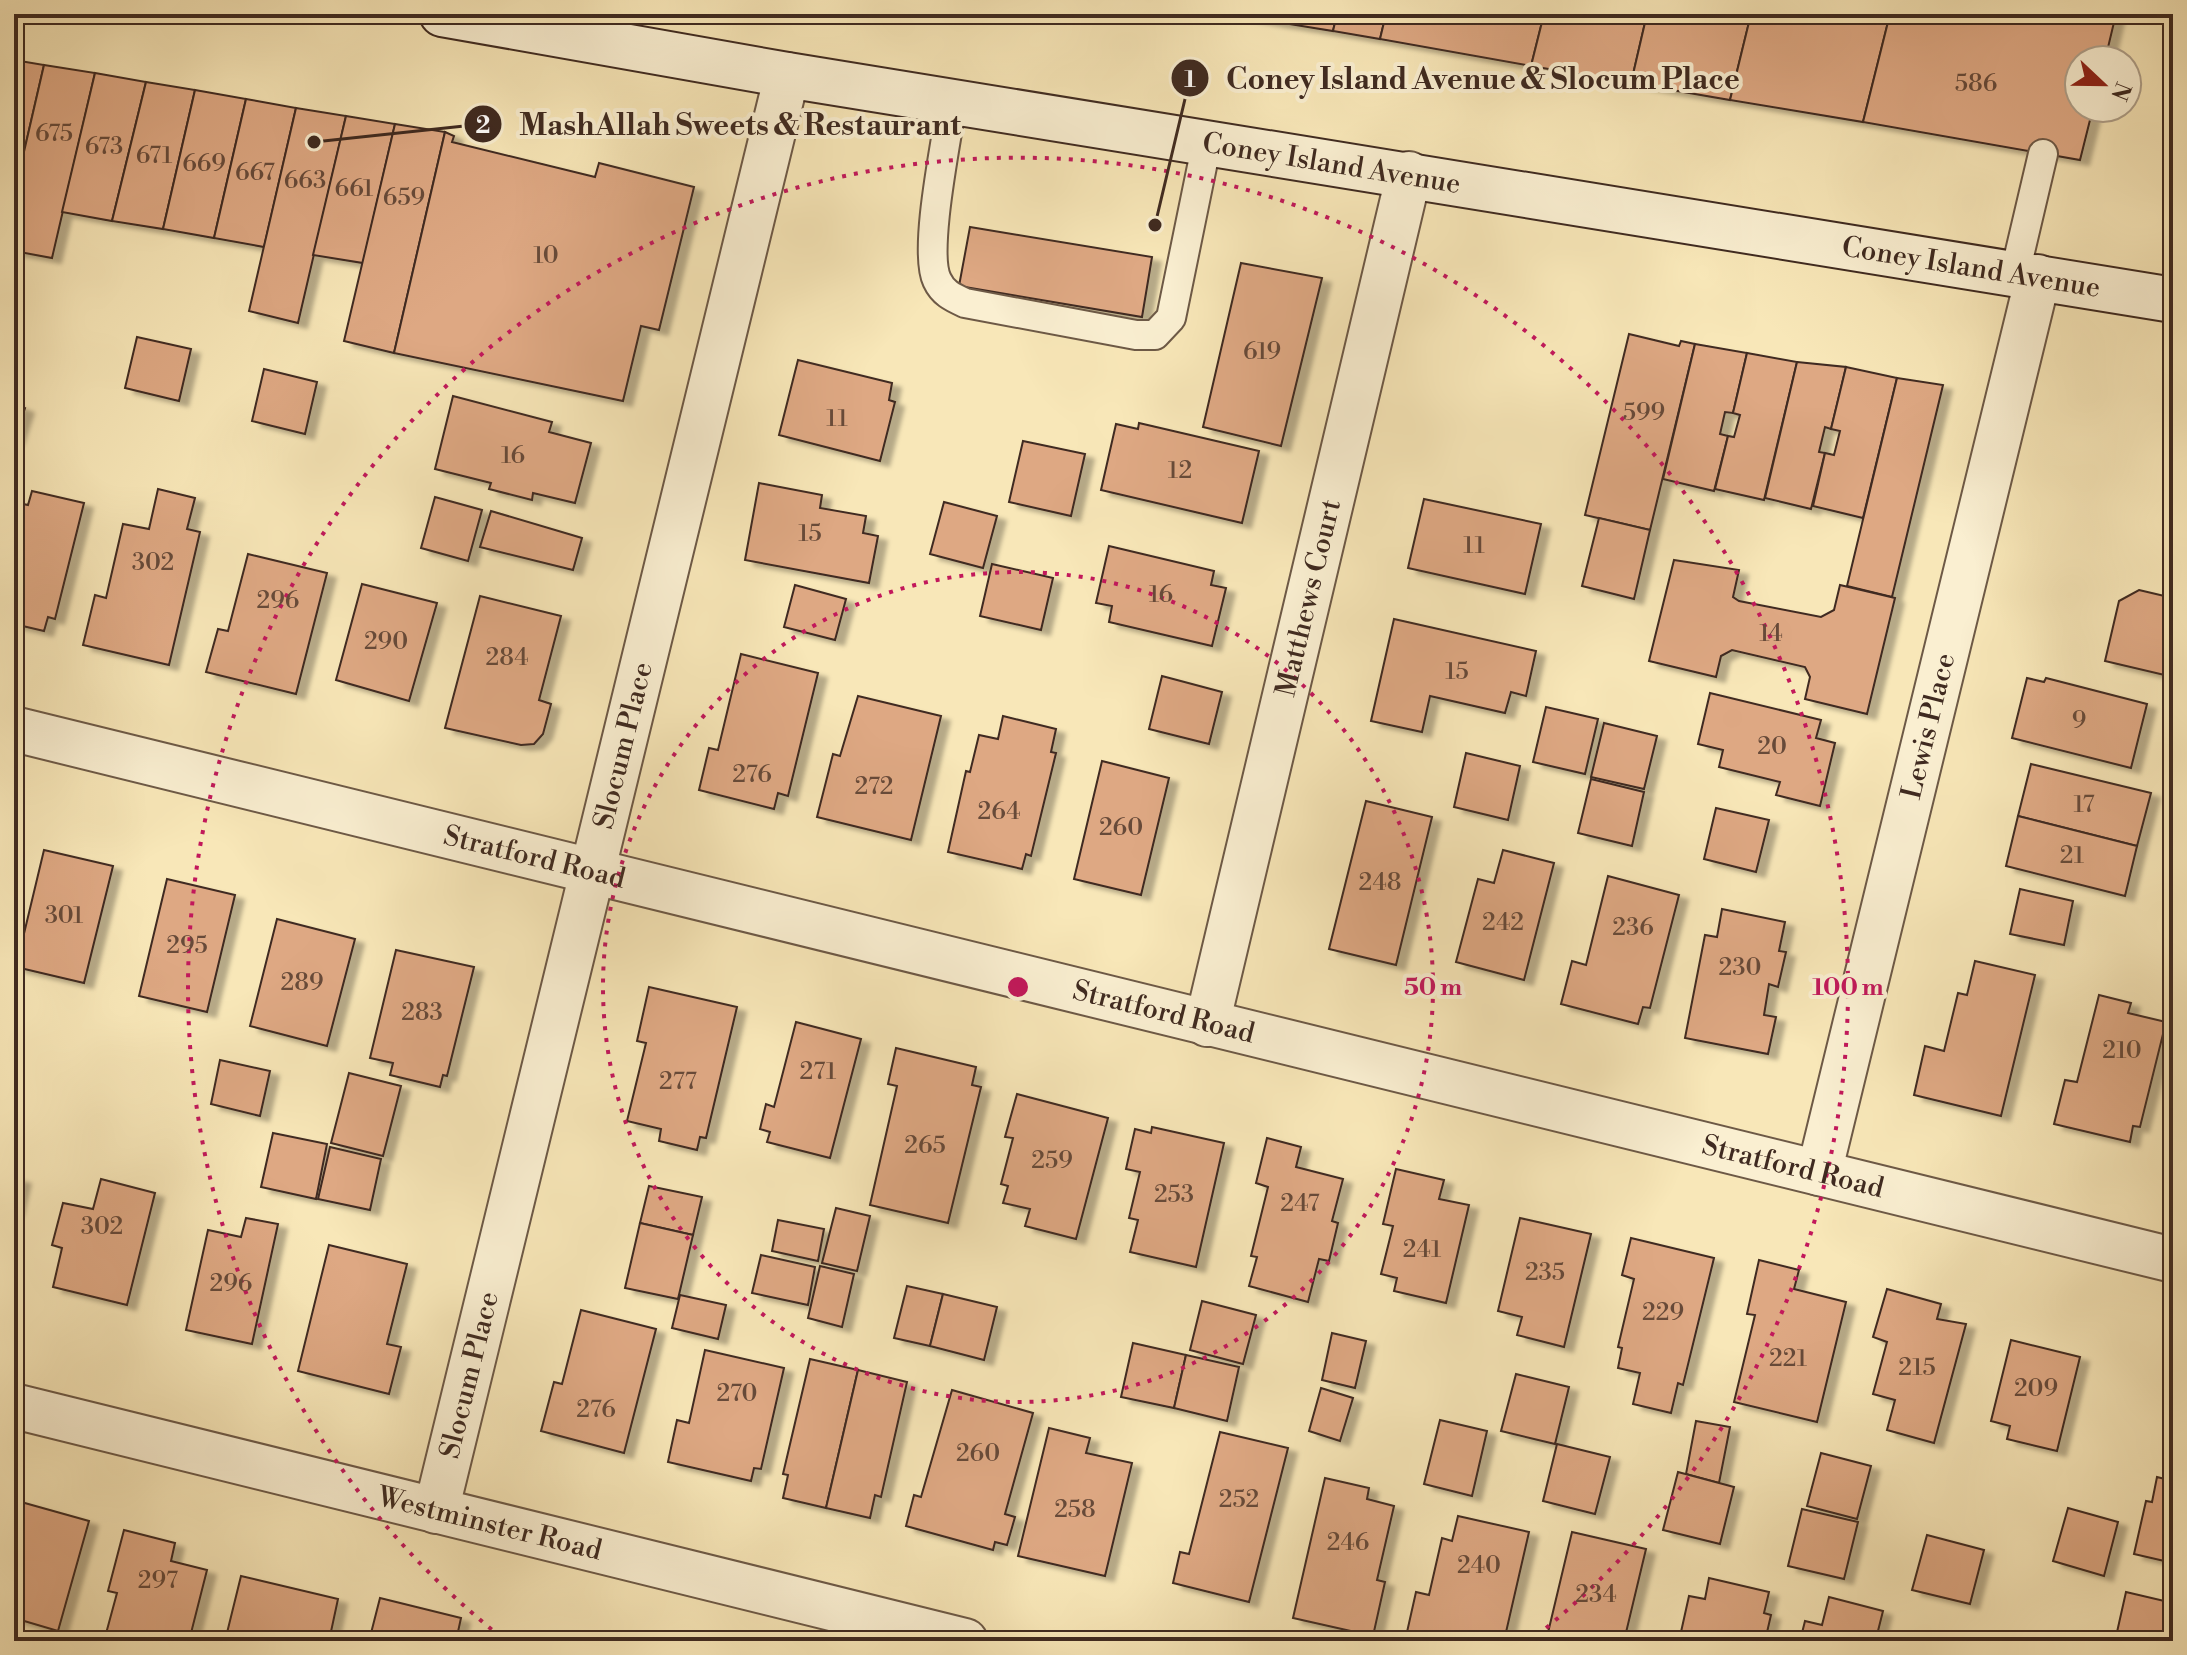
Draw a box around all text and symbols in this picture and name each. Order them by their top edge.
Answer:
north arrow [2063,44,2143,124]
callout: Coney Island Avenue & Slocum Place [1170,51,1756,105]
text: Coney Island Avenue & Slocum Place [1226,61,1740,99]
text: 1 [1184,65,1196,95]
house number: 586 [1955,69,1997,99]
text: N [2104,78,2136,105]
callout: MashAllah Sweets & Restaurant [463,97,977,151]
text: MashAllah Sweets & Restaurant [519,107,961,145]
text: 2 [476,111,491,141]
house number: 675 [35,119,73,149]
street label: Coney Island Avenue [1200,125,1463,202]
house number: 673 [85,132,123,162]
house number: 671 [136,141,173,171]
house number: 669 [182,149,226,179]
house number: 667 [235,158,275,188]
house number: 663 [284,166,326,196]
house number: 661 [335,174,374,204]
house number: 659 [383,183,425,213]
street label: Coney Island Avenue [1839,229,2103,305]
house number: 10 [533,241,559,271]
house number: 619 [1243,337,1281,367]
house number: 599 [1623,398,1665,428]
house number: 11 [826,404,848,434]
house number: 16 [501,441,525,471]
house number: 12 [1168,456,1192,486]
street label: Matthews Court [1268,496,1349,700]
house number: 15 [798,519,822,549]
house number: 11 [1463,531,1485,561]
house number: 302 [132,548,174,578]
house number: 16 [1149,580,1173,610]
house number: 296 [257,586,299,616]
house number: 14 [1759,619,1783,649]
house number: 290 [364,627,408,657]
house number: 284 [485,643,529,673]
street label: Lewis Place [1894,650,1963,803]
house number: 15 [1445,657,1469,687]
street label: Slocum Place [586,659,660,832]
house number: 9 [2072,706,2086,736]
house number: 20 [1757,732,1787,762]
house number: 276 [732,760,772,790]
house number: 272 [854,772,894,802]
house number: 17 [2073,790,2095,820]
house number: 264 [978,797,1020,827]
house number: 260 [1099,813,1143,843]
street label: Stratford Road [440,818,629,896]
house number: 21 [2060,841,2085,871]
house number: 248 [1359,868,1401,898]
house number: 301 [45,901,84,931]
house number: 242 [1482,908,1524,938]
house number: 236 [1612,913,1654,943]
house number: 295 [166,931,208,961]
house number: 230 [1719,953,1761,983]
house number: 289 [281,968,323,998]
centre of rings [1004,973,1032,1001]
street label: Stratford Road [1069,973,1258,1051]
text: 50 m [1404,973,1462,1003]
text: 100 m [1812,973,1884,1003]
house number: 283 [401,998,443,1028]
house number: 210 [2102,1036,2142,1066]
house number: 271 [800,1057,837,1087]
house number: 277 [659,1067,697,1097]
street label: Stratford Road [1699,1127,1888,1206]
house number: 265 [904,1131,946,1161]
house number: 259 [1031,1146,1073,1176]
house number: 253 [1154,1180,1194,1210]
house number: 247 [1280,1189,1320,1219]
house number: 302 [81,1212,123,1242]
house number: 241 [1403,1235,1442,1265]
house number: 235 [1525,1258,1565,1288]
house number: 296 [210,1269,252,1299]
street label: Slocum Place [432,1288,506,1462]
house number: 229 [1642,1298,1684,1328]
house number: 221 [1769,1344,1808,1374]
house number: 215 [1898,1353,1936,1383]
house number: 209 [2014,1374,2058,1404]
house number: 270 [716,1379,758,1409]
house number: 276 [576,1395,616,1425]
house number: 260 [956,1439,1000,1469]
street label: Westminster Road [373,1479,606,1568]
house number: 252 [1219,1485,1259,1515]
house number: 258 [1054,1495,1096,1525]
house number: 246 [1327,1528,1369,1558]
house number: 240 [1457,1551,1501,1581]
house number: 297 [138,1566,178,1596]
house number: 234 [1575,1580,1617,1610]

